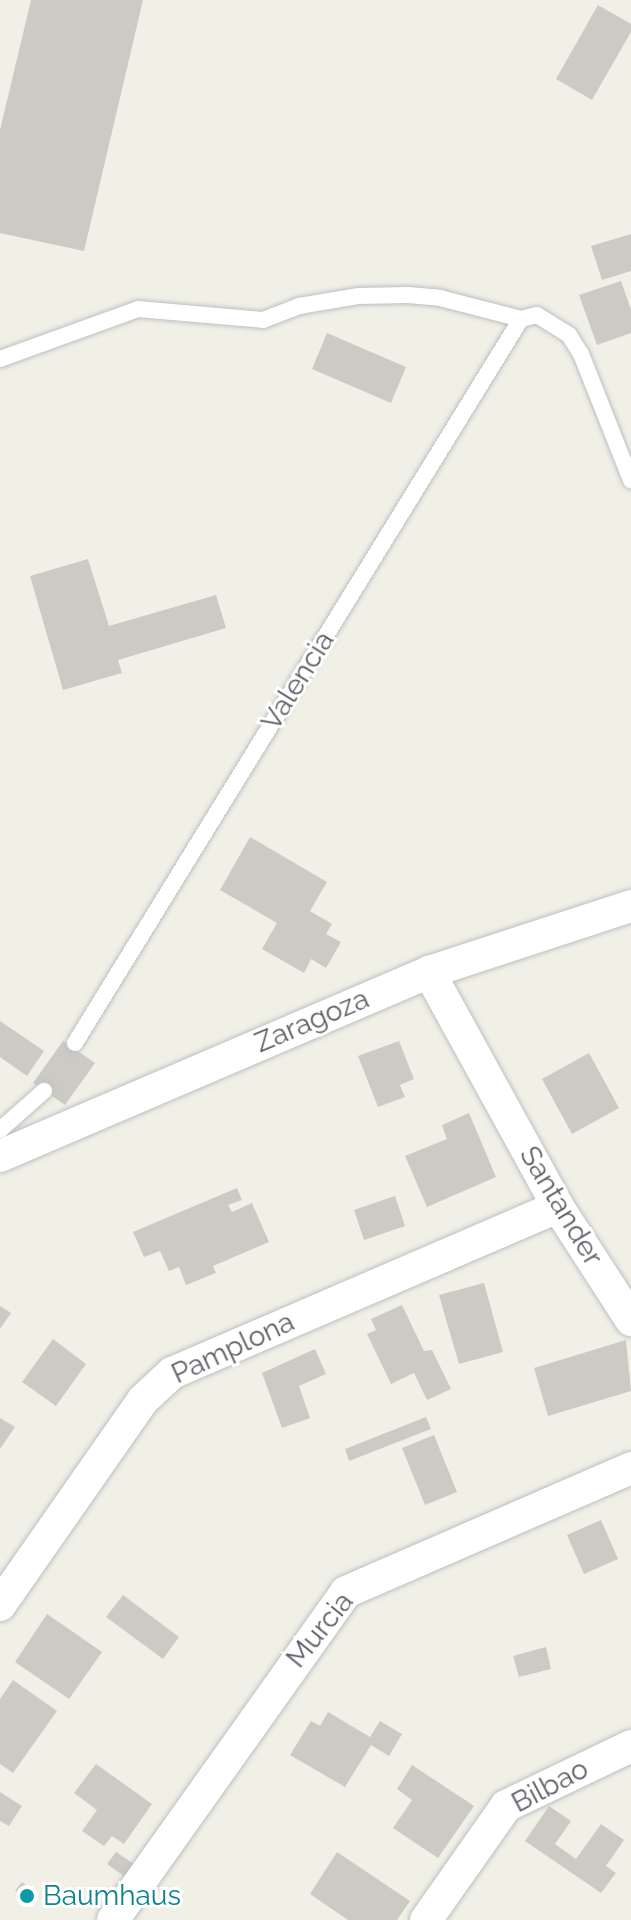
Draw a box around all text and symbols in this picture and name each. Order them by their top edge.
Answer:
street label: Valencia [255,625,341,737]
street label: Zaragoza [250,982,374,1060]
street label: Santander [512,1140,610,1272]
street label: Pamplona [166,1305,300,1391]
street label: Murcia [279,1586,361,1674]
street label: Bilbao [506,1752,594,1820]
place label: Baumhaus [43,1879,181,1913]
marker: Baumhaus [18,1887,36,1905]

